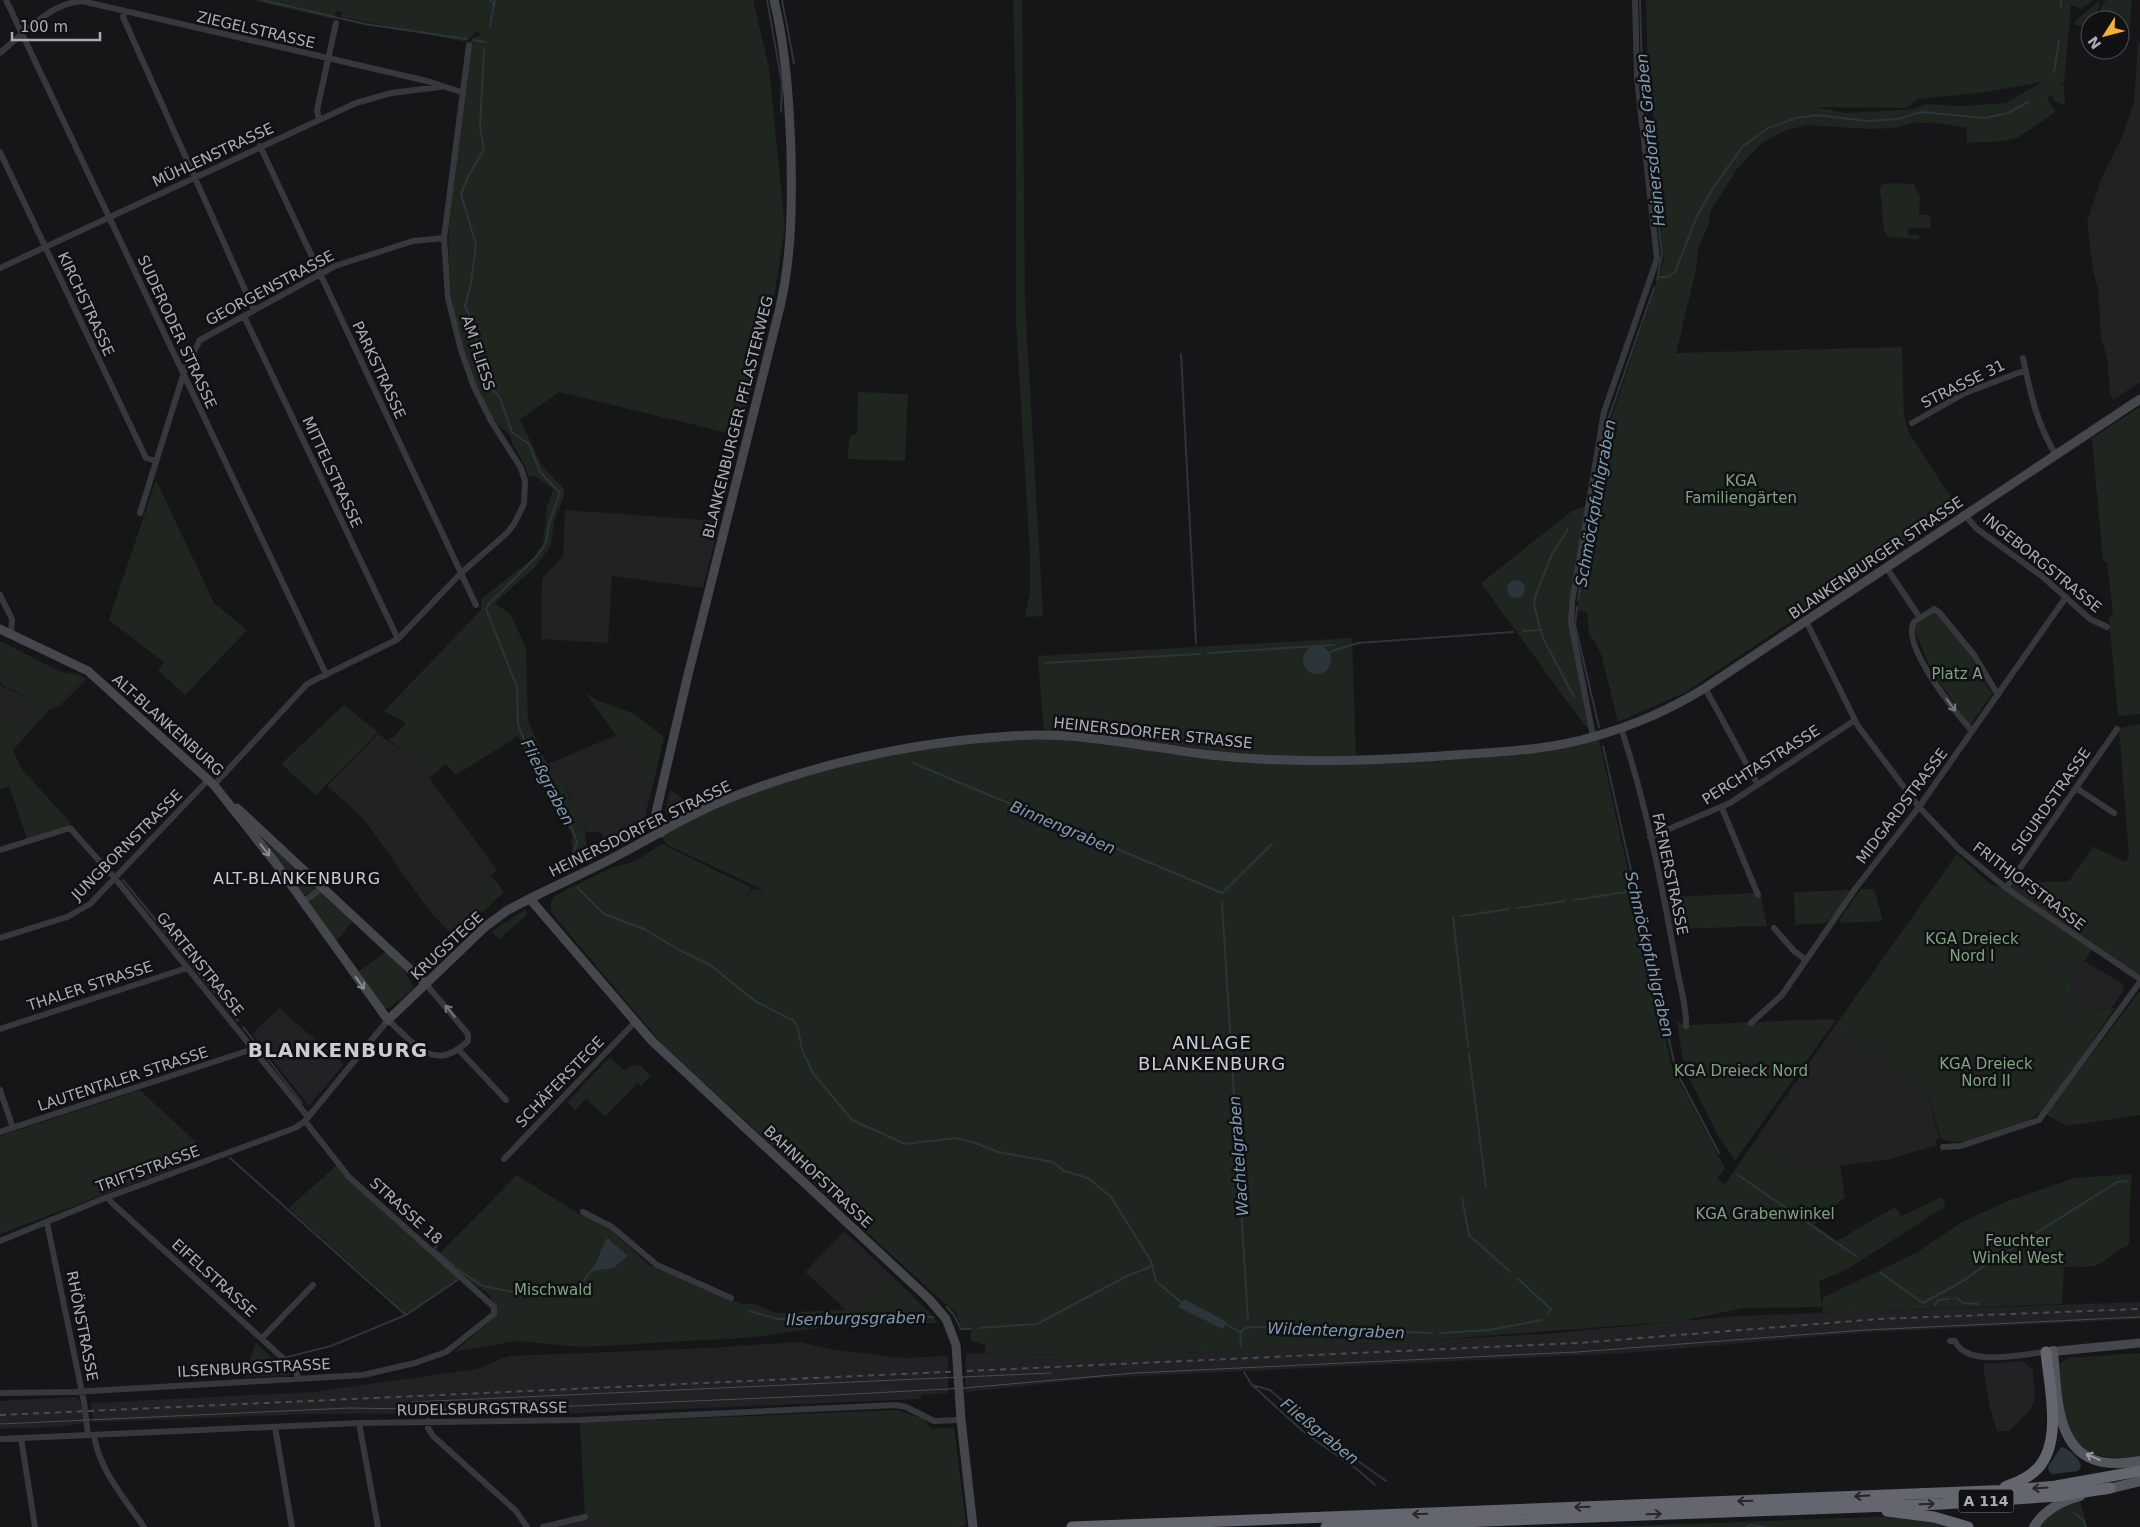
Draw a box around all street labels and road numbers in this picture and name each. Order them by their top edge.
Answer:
street label: ZIEGELSTRASSE [195,8,317,52]
street label: MÜHLENSTRASSE [149,118,276,191]
street label: GEORGENSTRASSE [203,247,337,329]
street label: KIRCHSTRASSE [54,249,118,359]
street label: SUDERODER STRASSE [133,252,221,412]
street label: BLANKENBURGER PFLASTERWEG [699,294,777,540]
street label: AM FLIESS [457,313,499,393]
street label: PARKSTRASSE [348,318,410,422]
street label: STRASSE 31 [1918,356,2008,412]
street label: MITTELSTRASSE [298,414,366,530]
street label: BLANKENBURGER STRASSE [1785,493,1967,623]
street label: INGEBORGSTRASSE [1979,509,2105,617]
street label: ALT-BLANKENBURG [109,670,227,780]
street label: HEINERSDORFER STRASSE [1053,714,1253,752]
street label: PERCHTASTRASSE [1699,721,1823,809]
street label: SIGURDSTRASSE [2008,744,2094,858]
street label: MIDGARDSTRASSE [1853,745,1951,867]
street label: HEINERSDORFER STRASSE [546,777,734,881]
street label: JUNGBORNSTRASSE [67,786,186,905]
street label: FAFNERSTRASSE [1648,811,1692,937]
street label: FRITHJOFSTRASSE [1969,838,2089,934]
street label: GARTENSTRASSE [153,908,247,1020]
street label: KRUGSTEGE [407,908,487,984]
street label: THALER STRASSE [24,957,155,1015]
street label: SCHÄFERSTEGE [511,1032,608,1131]
street label: LAUTENTALER STRASSE [35,1043,211,1115]
street label: BAHNHOFSTRASSE [760,1122,876,1232]
street label: TRIFTSTRASSE [93,1142,202,1196]
street label: STRASSE 18 [366,1174,446,1248]
street label: EIFELSTRASSE [168,1235,260,1321]
street label: RHÖNSTRASSE [62,1269,103,1383]
street label: ILSENBURGSTRASSE [177,1355,331,1381]
street label: RUDELSBURGSTRASSE [396,1399,568,1419]
road number: A 114 [1958,1490,2014,1512]

